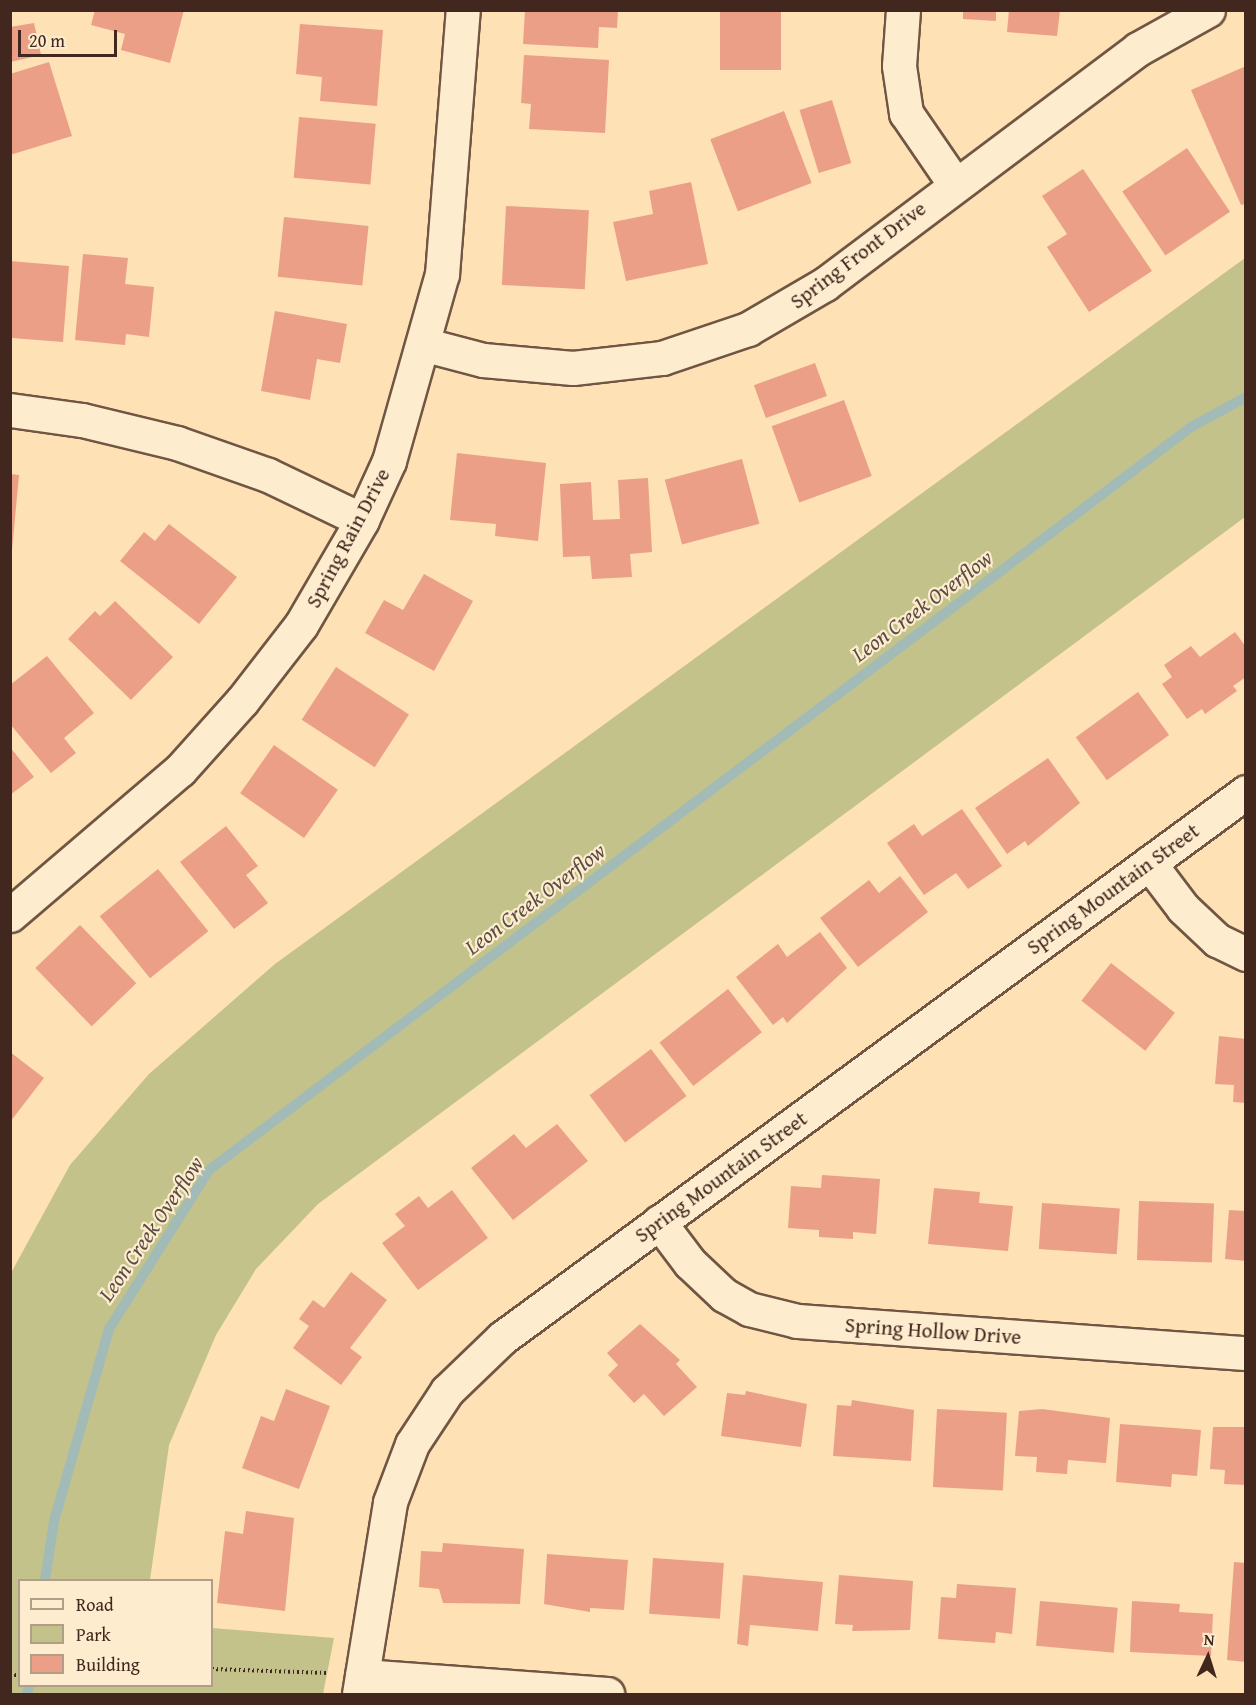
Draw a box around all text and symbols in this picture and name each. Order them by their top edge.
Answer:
scale bar [21,18,120,56]
text: 20 m [29,27,65,54]
street label: Spring Front Drive [785,196,931,314]
street label: Spring Rain Drive [301,464,395,612]
water label: Leon Creek Overflow [847,545,997,667]
street label: Spring Mountain Street [1022,818,1204,960]
water label: Leon Creek Overflow [460,838,610,960]
street label: Spring Mountain Street [630,1106,812,1248]
water label: Leon Creek Overflow [93,1152,209,1306]
street label: Spring Hollow Drive [844,1312,1022,1350]
legend [18,1579,213,1687]
text: Road [76,1591,114,1618]
text: Park [76,1621,111,1648]
north arrow [1178,1627,1238,1687]
text: N [1203,1627,1215,1651]
text: Building [76,1651,140,1678]

